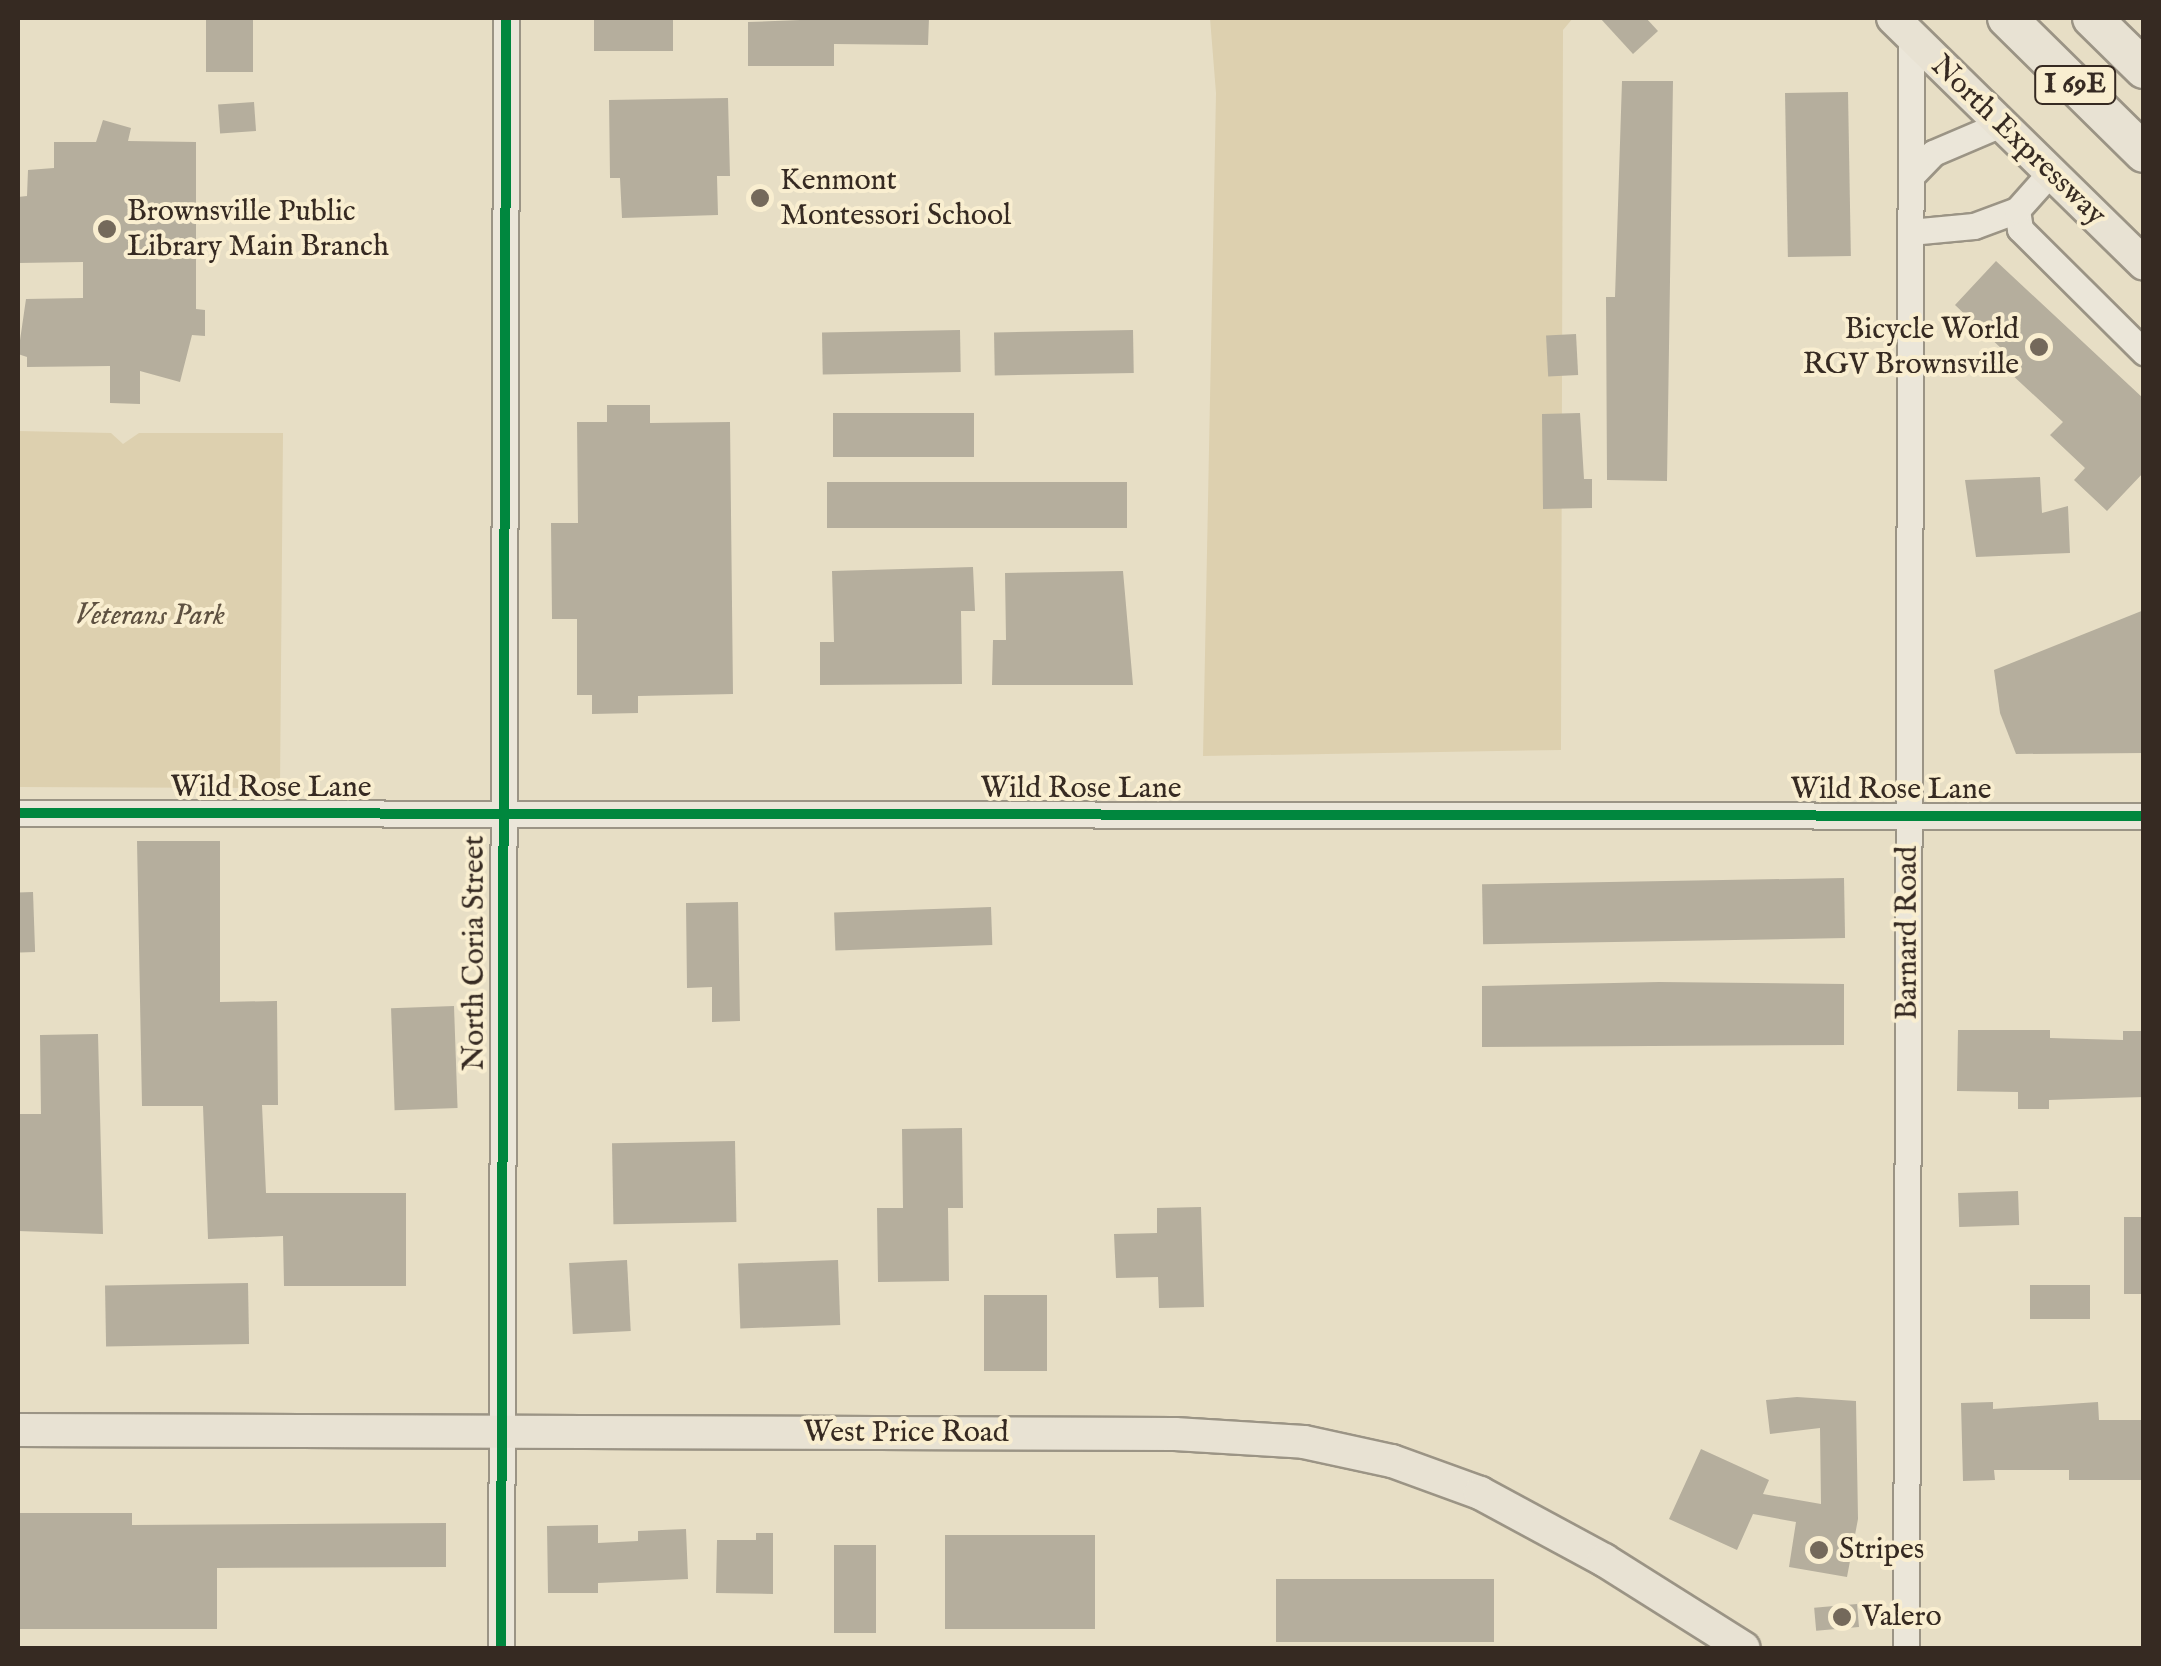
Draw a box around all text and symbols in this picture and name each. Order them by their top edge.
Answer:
street label: North Expressway [1923,48,2113,234]
road number: I 69E [2032,62,2118,108]
place label: Kenmont Montessori School [780,163,1011,234]
marker: Kenmont Montessori School [749,187,771,209]
place label: Brownsville Public Library Main Branch [127,194,389,264]
marker: Brownsville Public Library Main Branch [96,218,118,240]
place label: Bicycle World RGV Brownsville [1803,312,2019,382]
marker: Bicycle World RGV Brownsville [2028,336,2050,358]
park label: Veterans Park [75,598,225,634]
street label: Wild Rose Lane [170,770,372,806]
street label: Wild Rose Lane [980,771,1182,807]
street label: Wild Rose Lane [1790,772,1992,808]
street label: North Coria Street [457,835,493,1071]
street label: Barnard Road [1890,846,1926,1020]
street label: West Price Road [803,1415,1009,1451]
place label: Stripes [1839,1532,1924,1568]
marker: Stripes [1808,1539,1830,1561]
place label: Valero [1862,1599,1942,1635]
marker: Valero [1831,1606,1853,1628]

